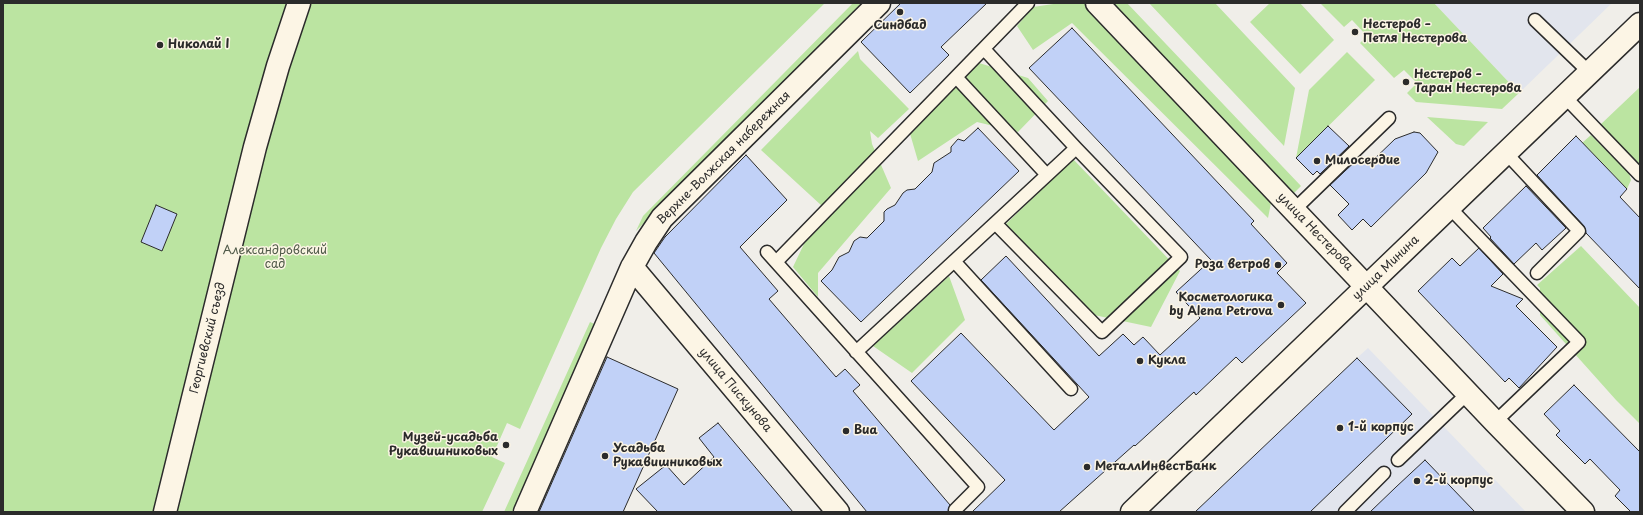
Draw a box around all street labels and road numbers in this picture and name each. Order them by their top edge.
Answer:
street label: Верхне-Волжская набережная [654,88,794,228]
street label: улица Нестерова [1274,190,1356,274]
street label: улица Минина [1350,233,1422,303]
street label: Георгиевский съезд [187,281,229,395]
street label: улица Пискунова [696,345,774,435]

